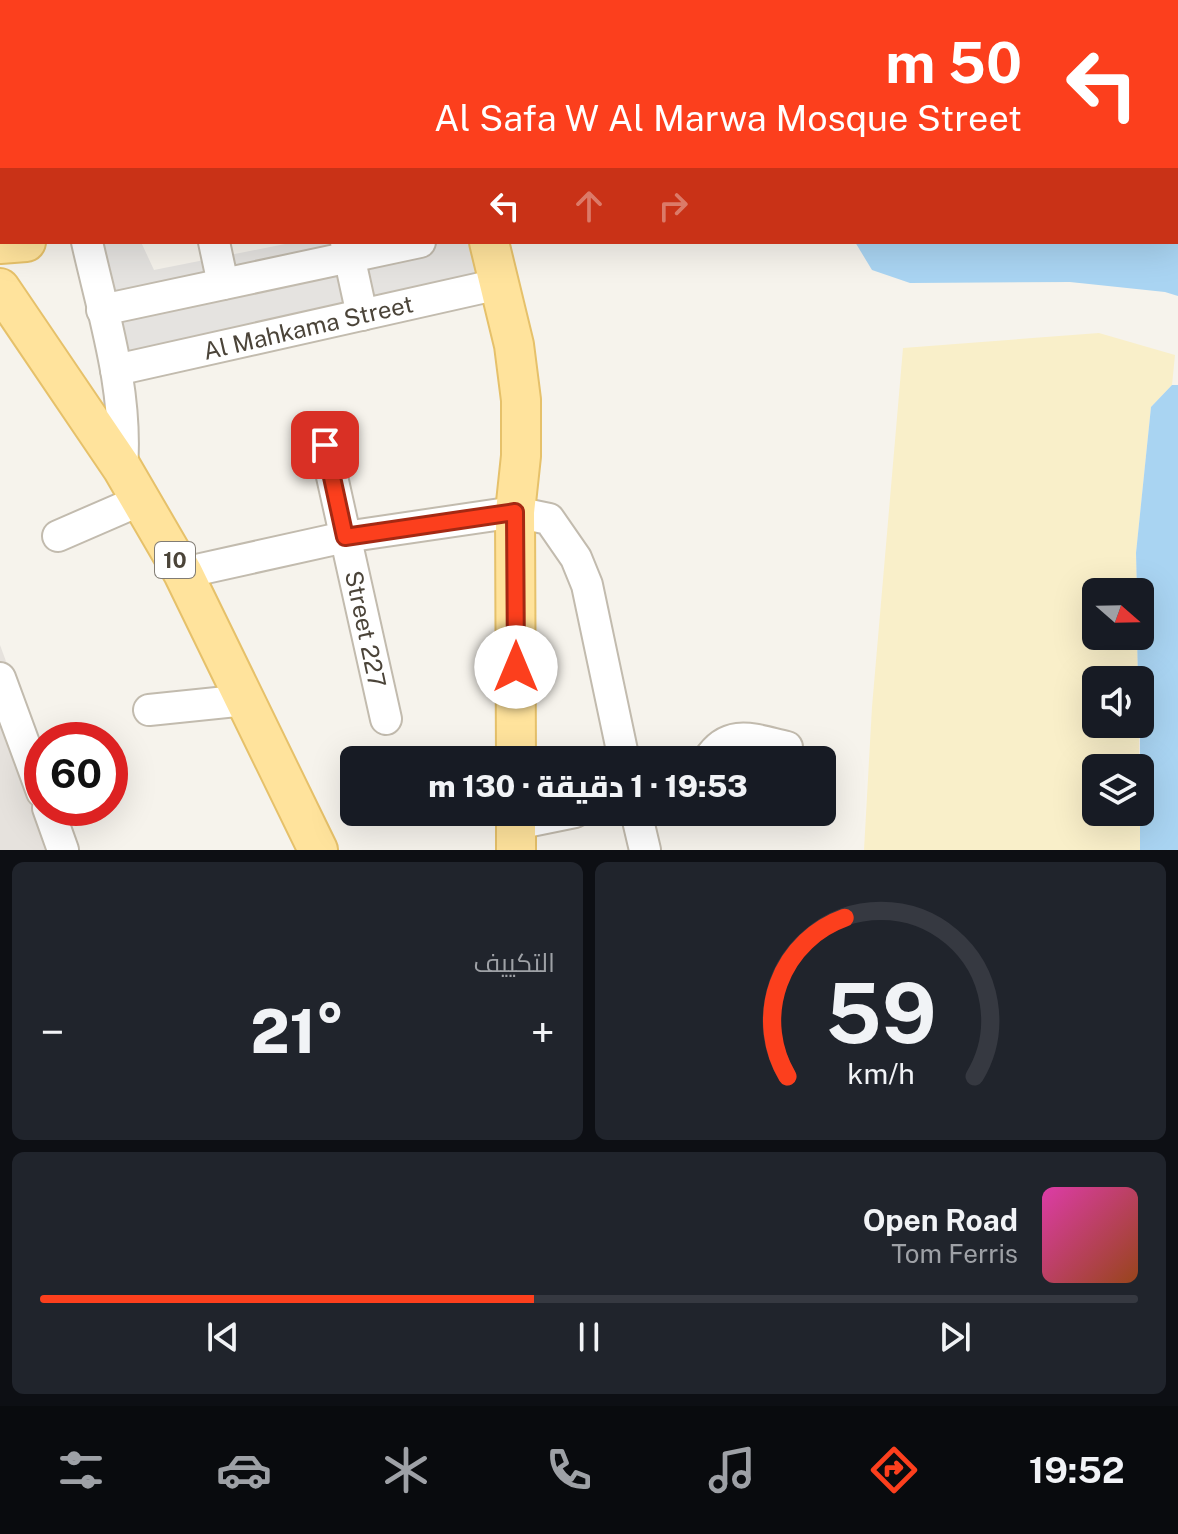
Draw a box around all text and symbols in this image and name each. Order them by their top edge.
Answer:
text: 50 m [885,30,1022,96]
icon: left [1050,32,1154,136]
text: Al Safa W Al Marwa Mosque Street [434,97,1022,139]
icon: left [483,184,527,228]
icon: ahead [567,184,611,228]
icon: right [651,184,695,228]
street label: Al Mahkama Street [200,289,416,365]
pin [291,411,359,479]
icon: arrive [303,423,347,467]
road number: 10 [155,542,195,578]
street label: Street 227 [340,568,392,690]
north arrow [1082,578,1154,650]
map controls [1082,578,1154,826]
position arrow [474,625,558,709]
button: sound [1082,666,1154,738]
speed limit sign: 60 [24,722,128,826]
button: layers [1082,754,1154,826]
text: 19:53 · 1 دقيقة · 130 m [428,768,748,804]
text: التكييف [473,947,555,978]
text: 59 [825,964,936,1062]
text: 21° [250,996,345,1067]
text: − [40,1006,64,1058]
text: + [531,1006,555,1058]
text: km/h [847,1057,914,1090]
text: Open Road [863,1202,1018,1238]
text: Tom Ferris [891,1238,1018,1269]
icon: previous [201,1315,245,1359]
icon: pause [567,1315,611,1359]
icon: next [933,1315,977,1359]
icon: filters [53,1442,109,1498]
icon: car [216,1442,272,1498]
icon: climate [378,1442,434,1498]
icon: phone [541,1442,597,1498]
icon: music [704,1442,760,1498]
icon: directions [866,1442,922,1498]
text: 19:52 [1029,1449,1125,1491]

